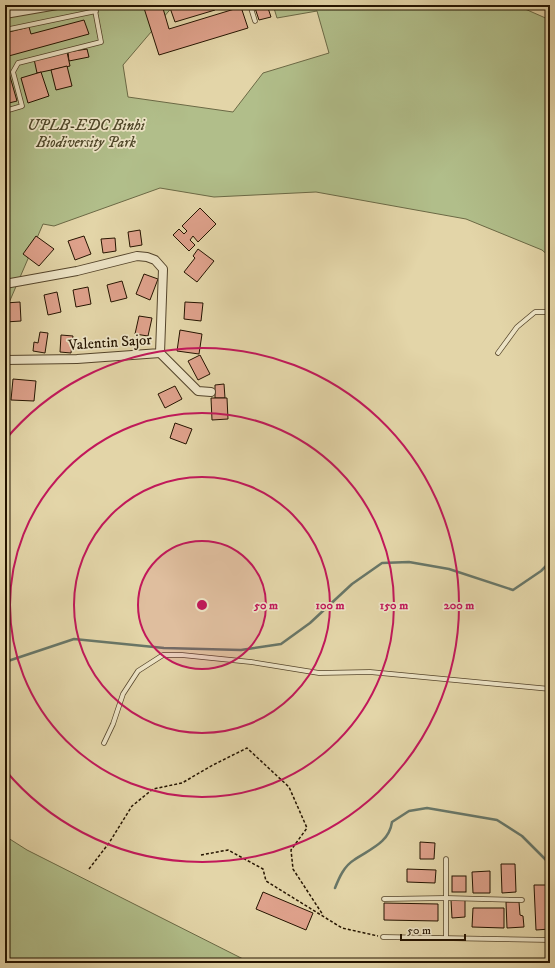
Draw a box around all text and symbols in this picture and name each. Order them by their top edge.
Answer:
park label: UPLB-EDC Binhi Biodiversity Park [27,116,146,152]
street label: Valentin Sajor [67,330,153,355]
centre of rings [195,598,209,612]
text: 50 m [253,598,278,613]
text: 100 m [316,598,344,613]
text: 150 m [380,598,408,613]
text: 200 m [444,598,474,613]
scale bar [401,916,465,942]
text: 50 m [407,923,431,938]

